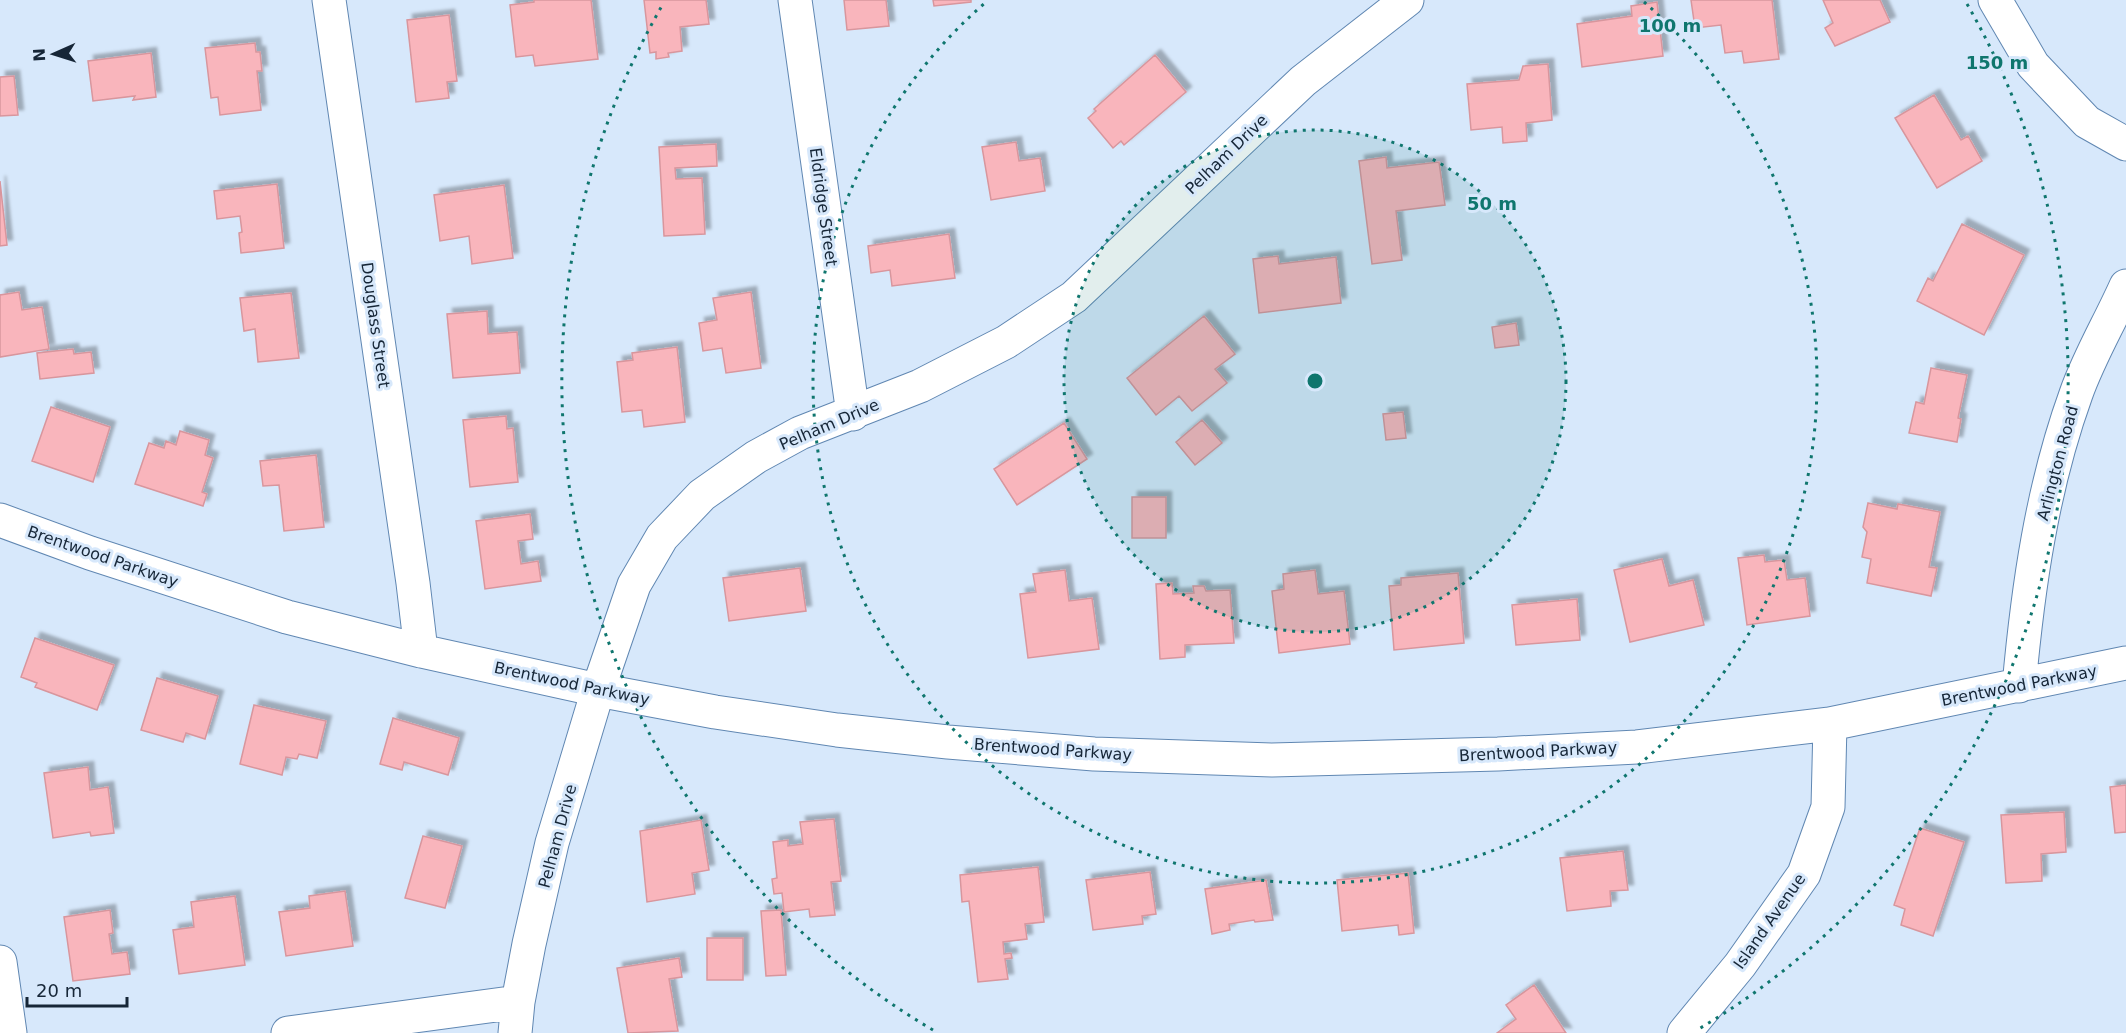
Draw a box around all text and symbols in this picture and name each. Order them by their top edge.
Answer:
text: 100 m [1639,15,1701,36]
north arrow [24,24,84,84]
text: N [30,48,49,62]
text: 150 m [1966,52,2028,73]
street label: Pelham Drive [1181,110,1271,198]
street label: Eldridge Street [806,147,841,268]
text: 50 m [1467,193,1517,214]
street label: Douglass Street [357,261,394,389]
centre of rings [1305,371,1325,391]
street label: Pelham Drive [776,395,882,454]
street label: Arlington Road [2033,404,2082,523]
street label: Brentwood Parkway [25,522,181,591]
street label: Brentwood Parkway [492,658,651,709]
street label: Brentwood Parkway [1940,661,2099,710]
street label: Brentwood Parkway [973,735,1133,764]
street label: Brentwood Parkway [1458,738,1618,765]
street label: Pelham Drive [535,782,580,890]
street label: Island Avenue [1729,870,1809,973]
scale bar [27,970,128,1008]
text: 20 m [36,980,82,1001]

